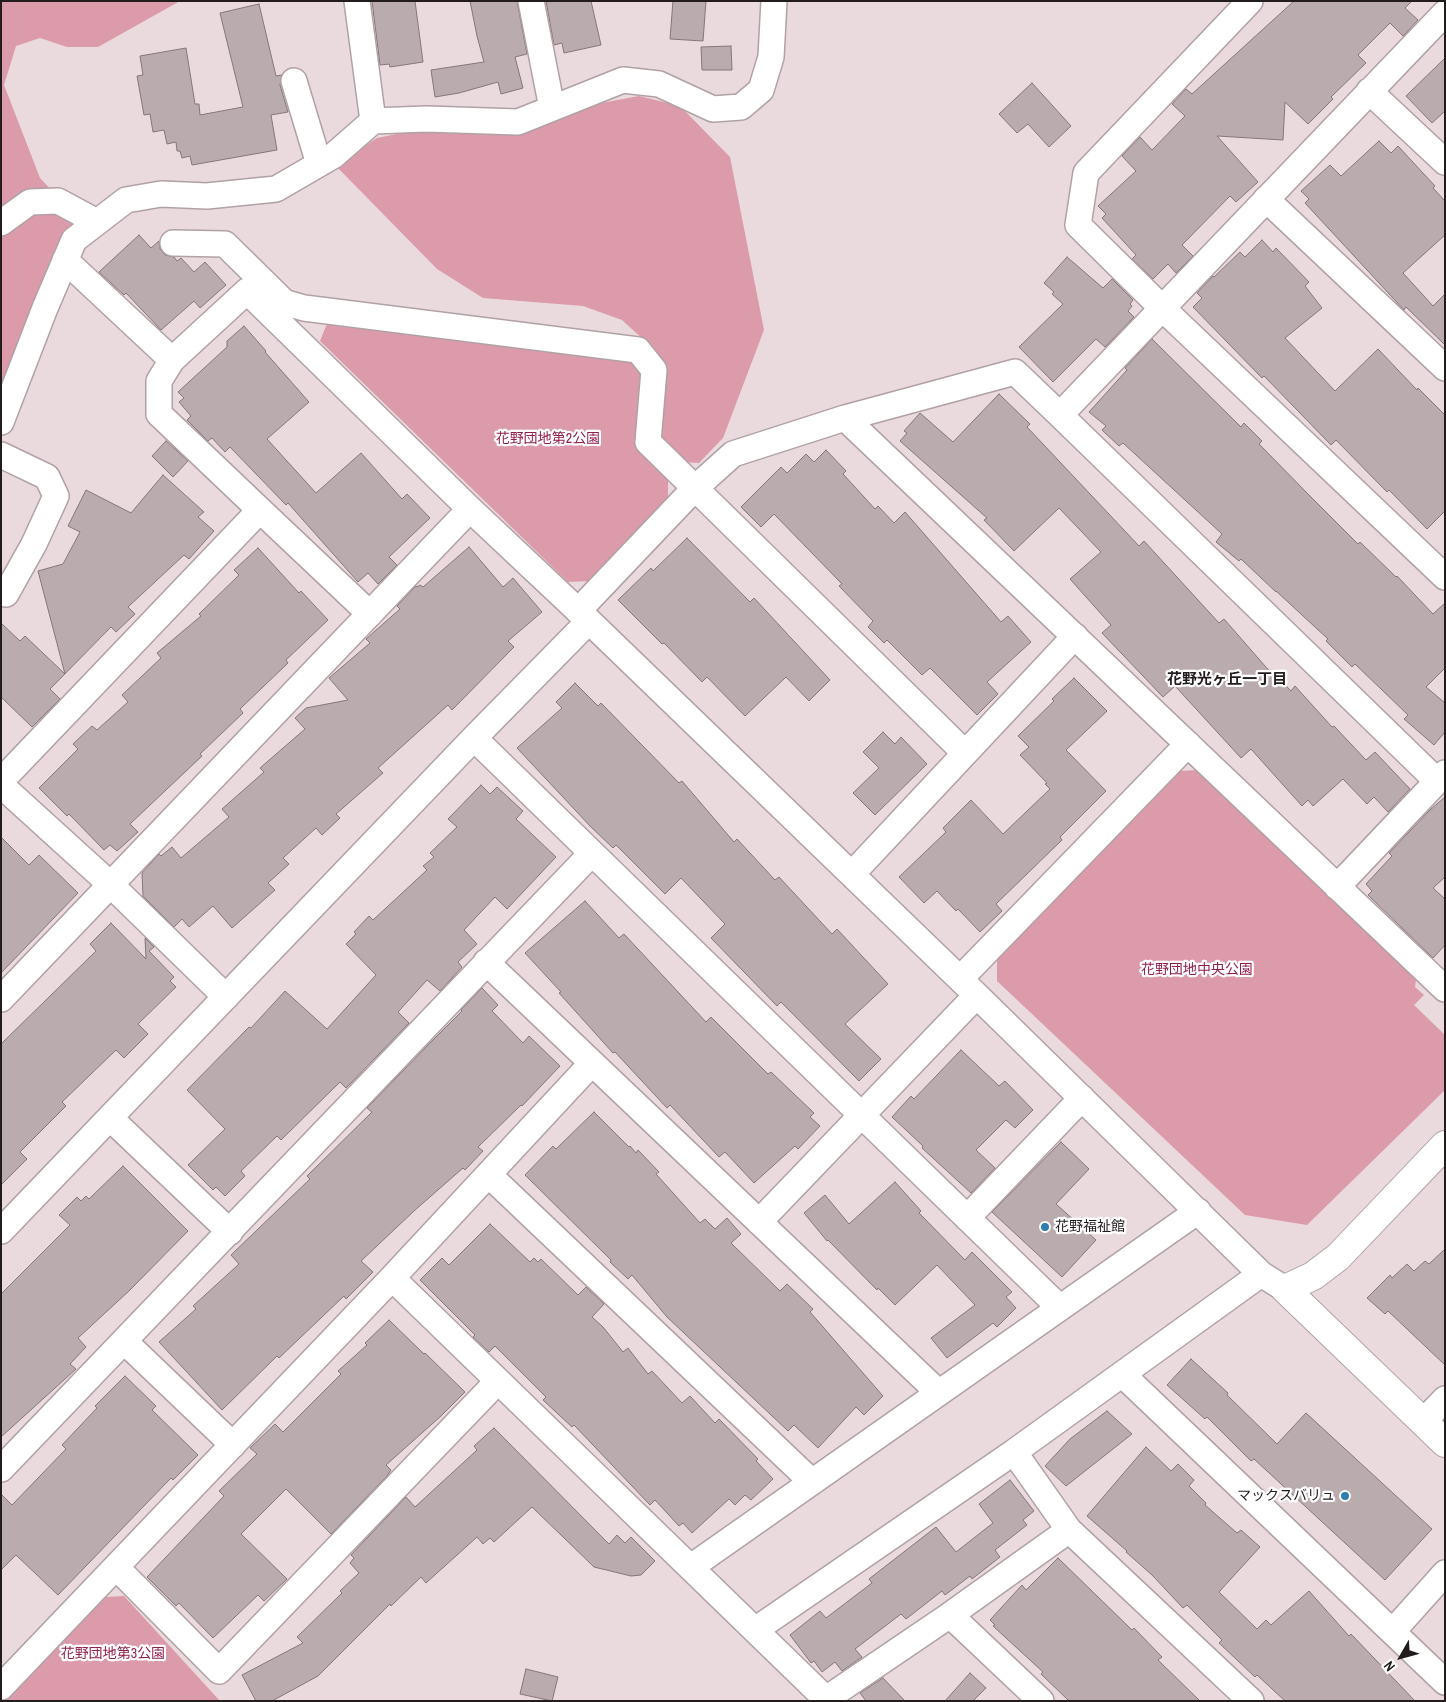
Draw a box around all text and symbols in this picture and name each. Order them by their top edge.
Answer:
park label: 花野団地第2公園 [496,431,600,447]
district label: 花野光ヶ丘一丁目 [1167,671,1287,689]
park label: 花野団地中央公園 [1141,962,1253,978]
place label: 花野福祉館 [1055,1219,1125,1235]
marker: 花野福祉館 [1039,1221,1051,1233]
place label: マックスバリュ [1237,1488,1335,1504]
marker: マックスバリュ [1339,1490,1351,1502]
north arrow [1376,1632,1426,1682]
park label: 花野団地第3公園 [61,1646,165,1662]
text: N [1380,1657,1399,1675]

